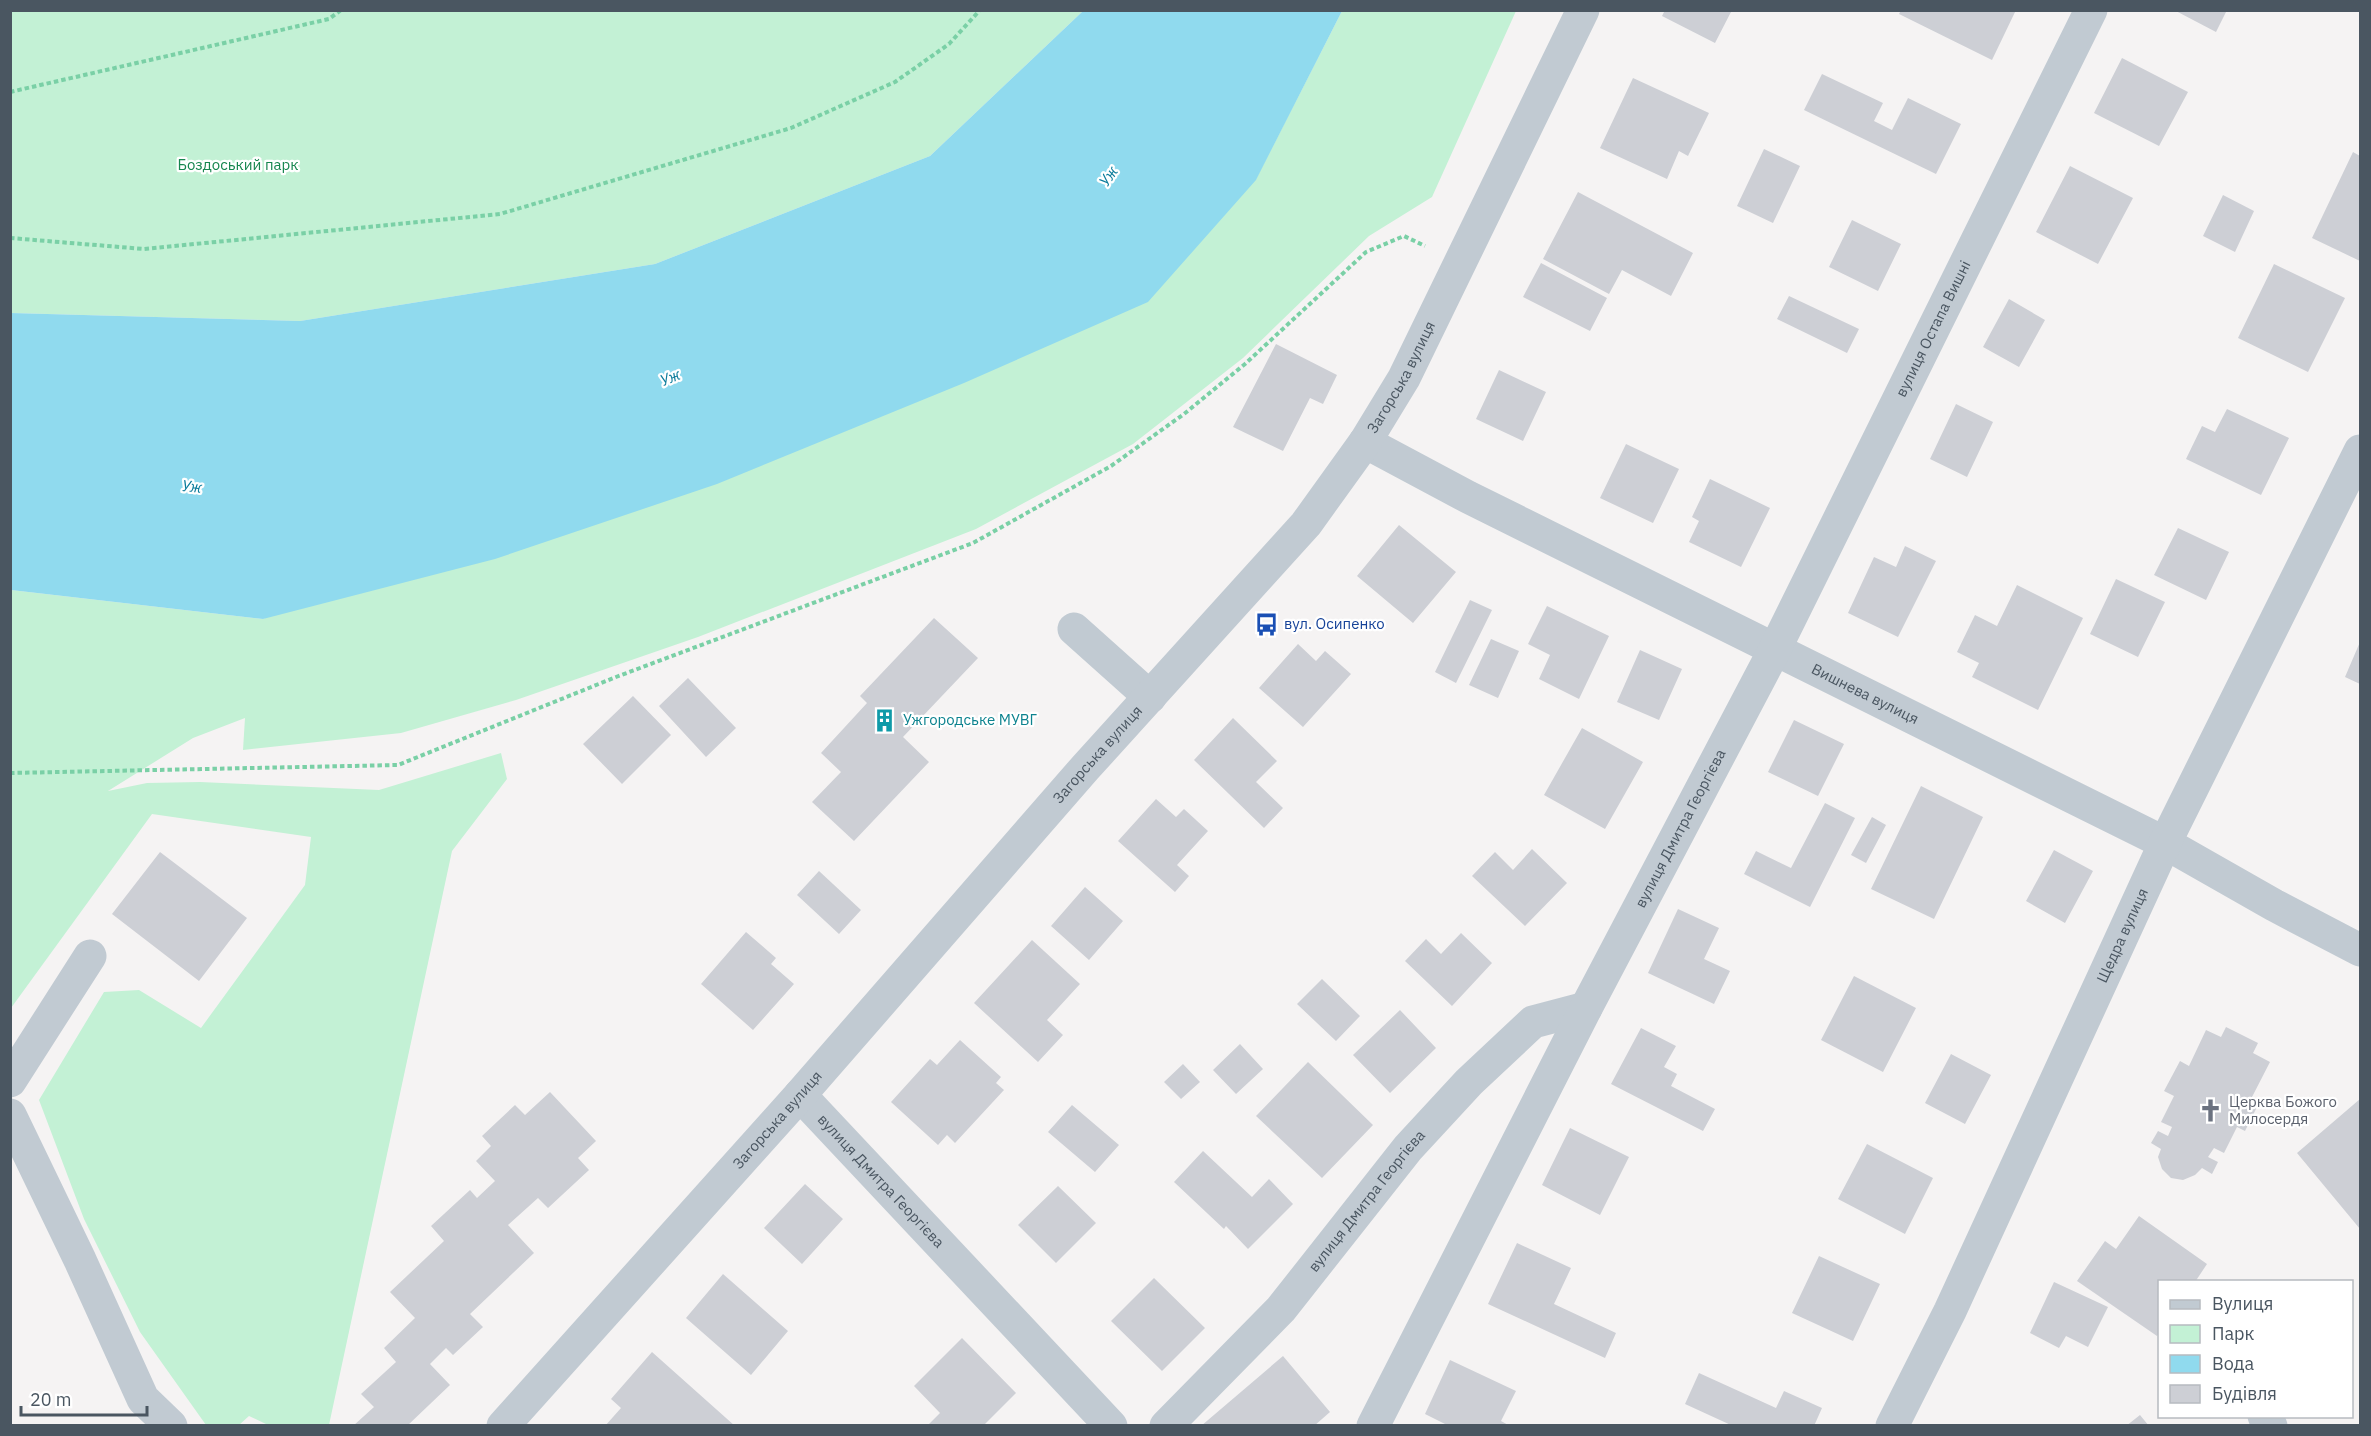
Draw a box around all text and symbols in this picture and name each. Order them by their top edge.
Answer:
park label: Боздоський парк [177,155,299,174]
water label: Уж [1094,161,1123,190]
street label: вулиця Остапа Вишні [1891,257,1975,400]
street label: Загорська вулиця [1363,318,1439,437]
water label: Уж [657,364,684,390]
water label: Уж [181,475,204,497]
bus stop icon: вул. Осипенко [1253,611,1279,637]
place label: вул. Осипенко [1284,614,1385,633]
street label: Вишнева вулиця [1808,659,1922,728]
street label: Загорська вулиця [1049,701,1146,807]
building icon: Ужгородське МУВГ [872,707,898,733]
place label: Ужгородське МУВГ [903,710,1038,729]
street label: вулиця Дмитра Георгієва [1631,746,1730,911]
street label: Щедра вулиця [2092,885,2152,986]
street label: Загорська вулиця [728,1067,826,1173]
place label: Церква Божого Милосердя [2229,1092,2337,1128]
church icon: Церква Божого Милосердя [2198,1098,2224,1124]
street label: вулиця Дмитра Георгієва [814,1110,949,1252]
street label: вулиця Дмитра Георгієва [1304,1126,1429,1276]
legend [2158,1280,2353,1418]
text: Вулиця [2212,1292,2273,1315]
text: Парк [2212,1322,2255,1345]
text: Вода [2212,1352,2255,1375]
scale bar [21,1379,147,1417]
text: Будівля [2212,1382,2277,1405]
text: 20 m [30,1388,72,1411]

